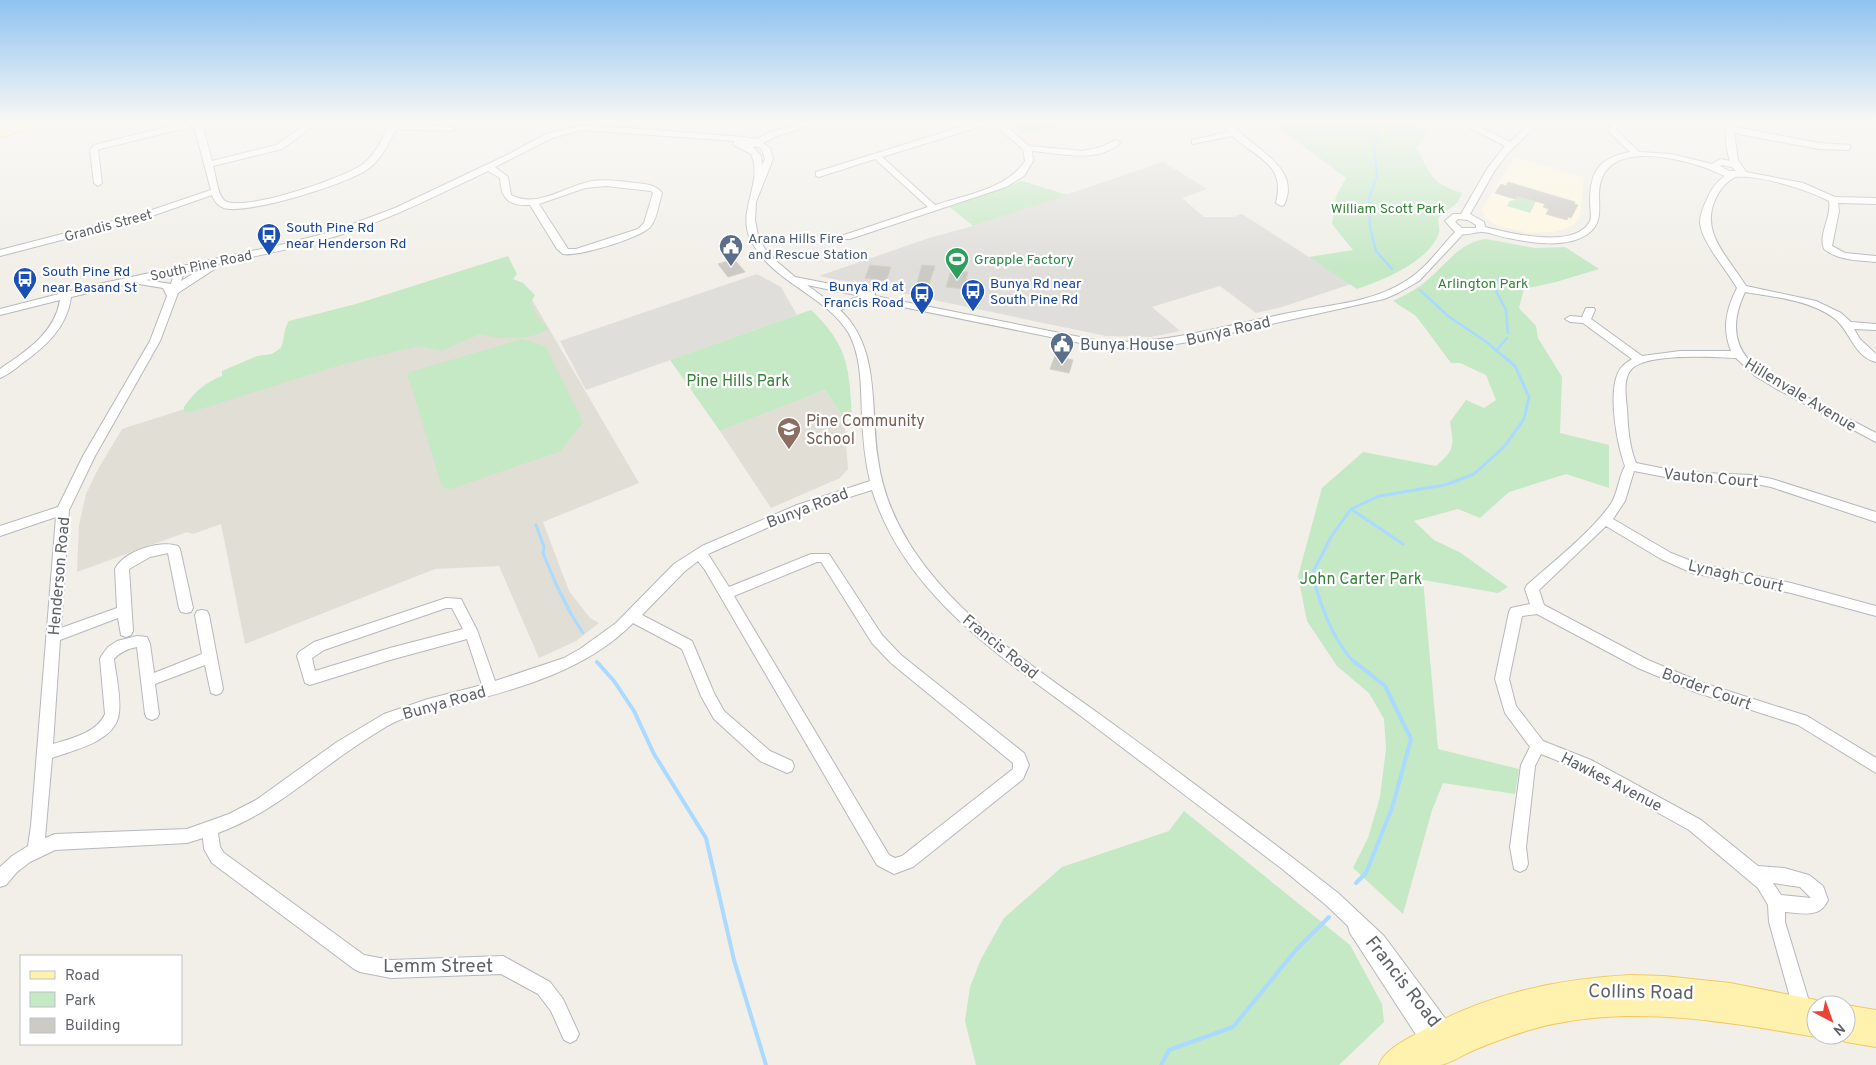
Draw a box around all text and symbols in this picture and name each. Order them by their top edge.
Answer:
park label: William Scott Park [1331,201,1445,218]
street label: Grandis Street [63,207,154,246]
place label: South Pine Rd near Henderson Rd [286,220,406,253]
bus stop icon: South Pine Rd near Henderson Rd [256,222,282,256]
place label: Arana Hills Fire and Rescue Station [748,231,868,264]
public building icon: Arana Hills Fire and Rescue Station [718,233,744,267]
sports icon: Grapple Factory [944,246,970,280]
street label: South Pine Road [149,247,254,286]
place label: Grapple Factory [974,252,1074,269]
place label: South Pine Rd near Basand St [42,264,137,297]
bus stop icon: South Pine Rd near Basand St [12,266,38,300]
place label: Bunya Rd near South Pine Rd [990,276,1082,309]
park label: Arlington Park [1437,276,1529,293]
bus stop icon: Bunya Rd near South Pine Rd [960,278,986,312]
place label: Bunya Rd at Francis Road [824,279,904,312]
bus stop icon: Bunya Rd at Francis Road [909,281,935,315]
street label: Bunya Road [1184,313,1273,351]
public building icon: Bunya House [1049,331,1075,365]
place label: Bunya House [1080,336,1174,356]
street label: Hillenvale Avenue [1740,354,1860,437]
park label: Pine Hills Park [686,372,790,392]
place label: Pine Community School [806,412,925,450]
school or university icon: Pine Community School [776,416,802,450]
street label: Vauton Court [1663,465,1759,493]
street label: Bunya Road [764,484,851,534]
street label: Henderson Road [45,516,75,636]
street label: Lynagh Court [1686,556,1785,598]
park label: John Carter Park [1300,570,1422,590]
street label: Francis Road [958,611,1042,684]
street label: Border Court [1659,664,1754,715]
street label: Bunya Road [400,682,489,725]
street label: Hawkes Avenue [1557,749,1665,817]
street label: Francis Road [1359,932,1445,1033]
legend [20,955,182,1045]
street label: Lemm Street [383,955,493,979]
text: Road [65,967,100,986]
street label: Collins Road [1588,980,1694,1006]
text: Park [65,992,96,1011]
north arrow [1806,995,1856,1045]
text: Building [65,1017,120,1036]
text: N [1829,1019,1848,1038]

